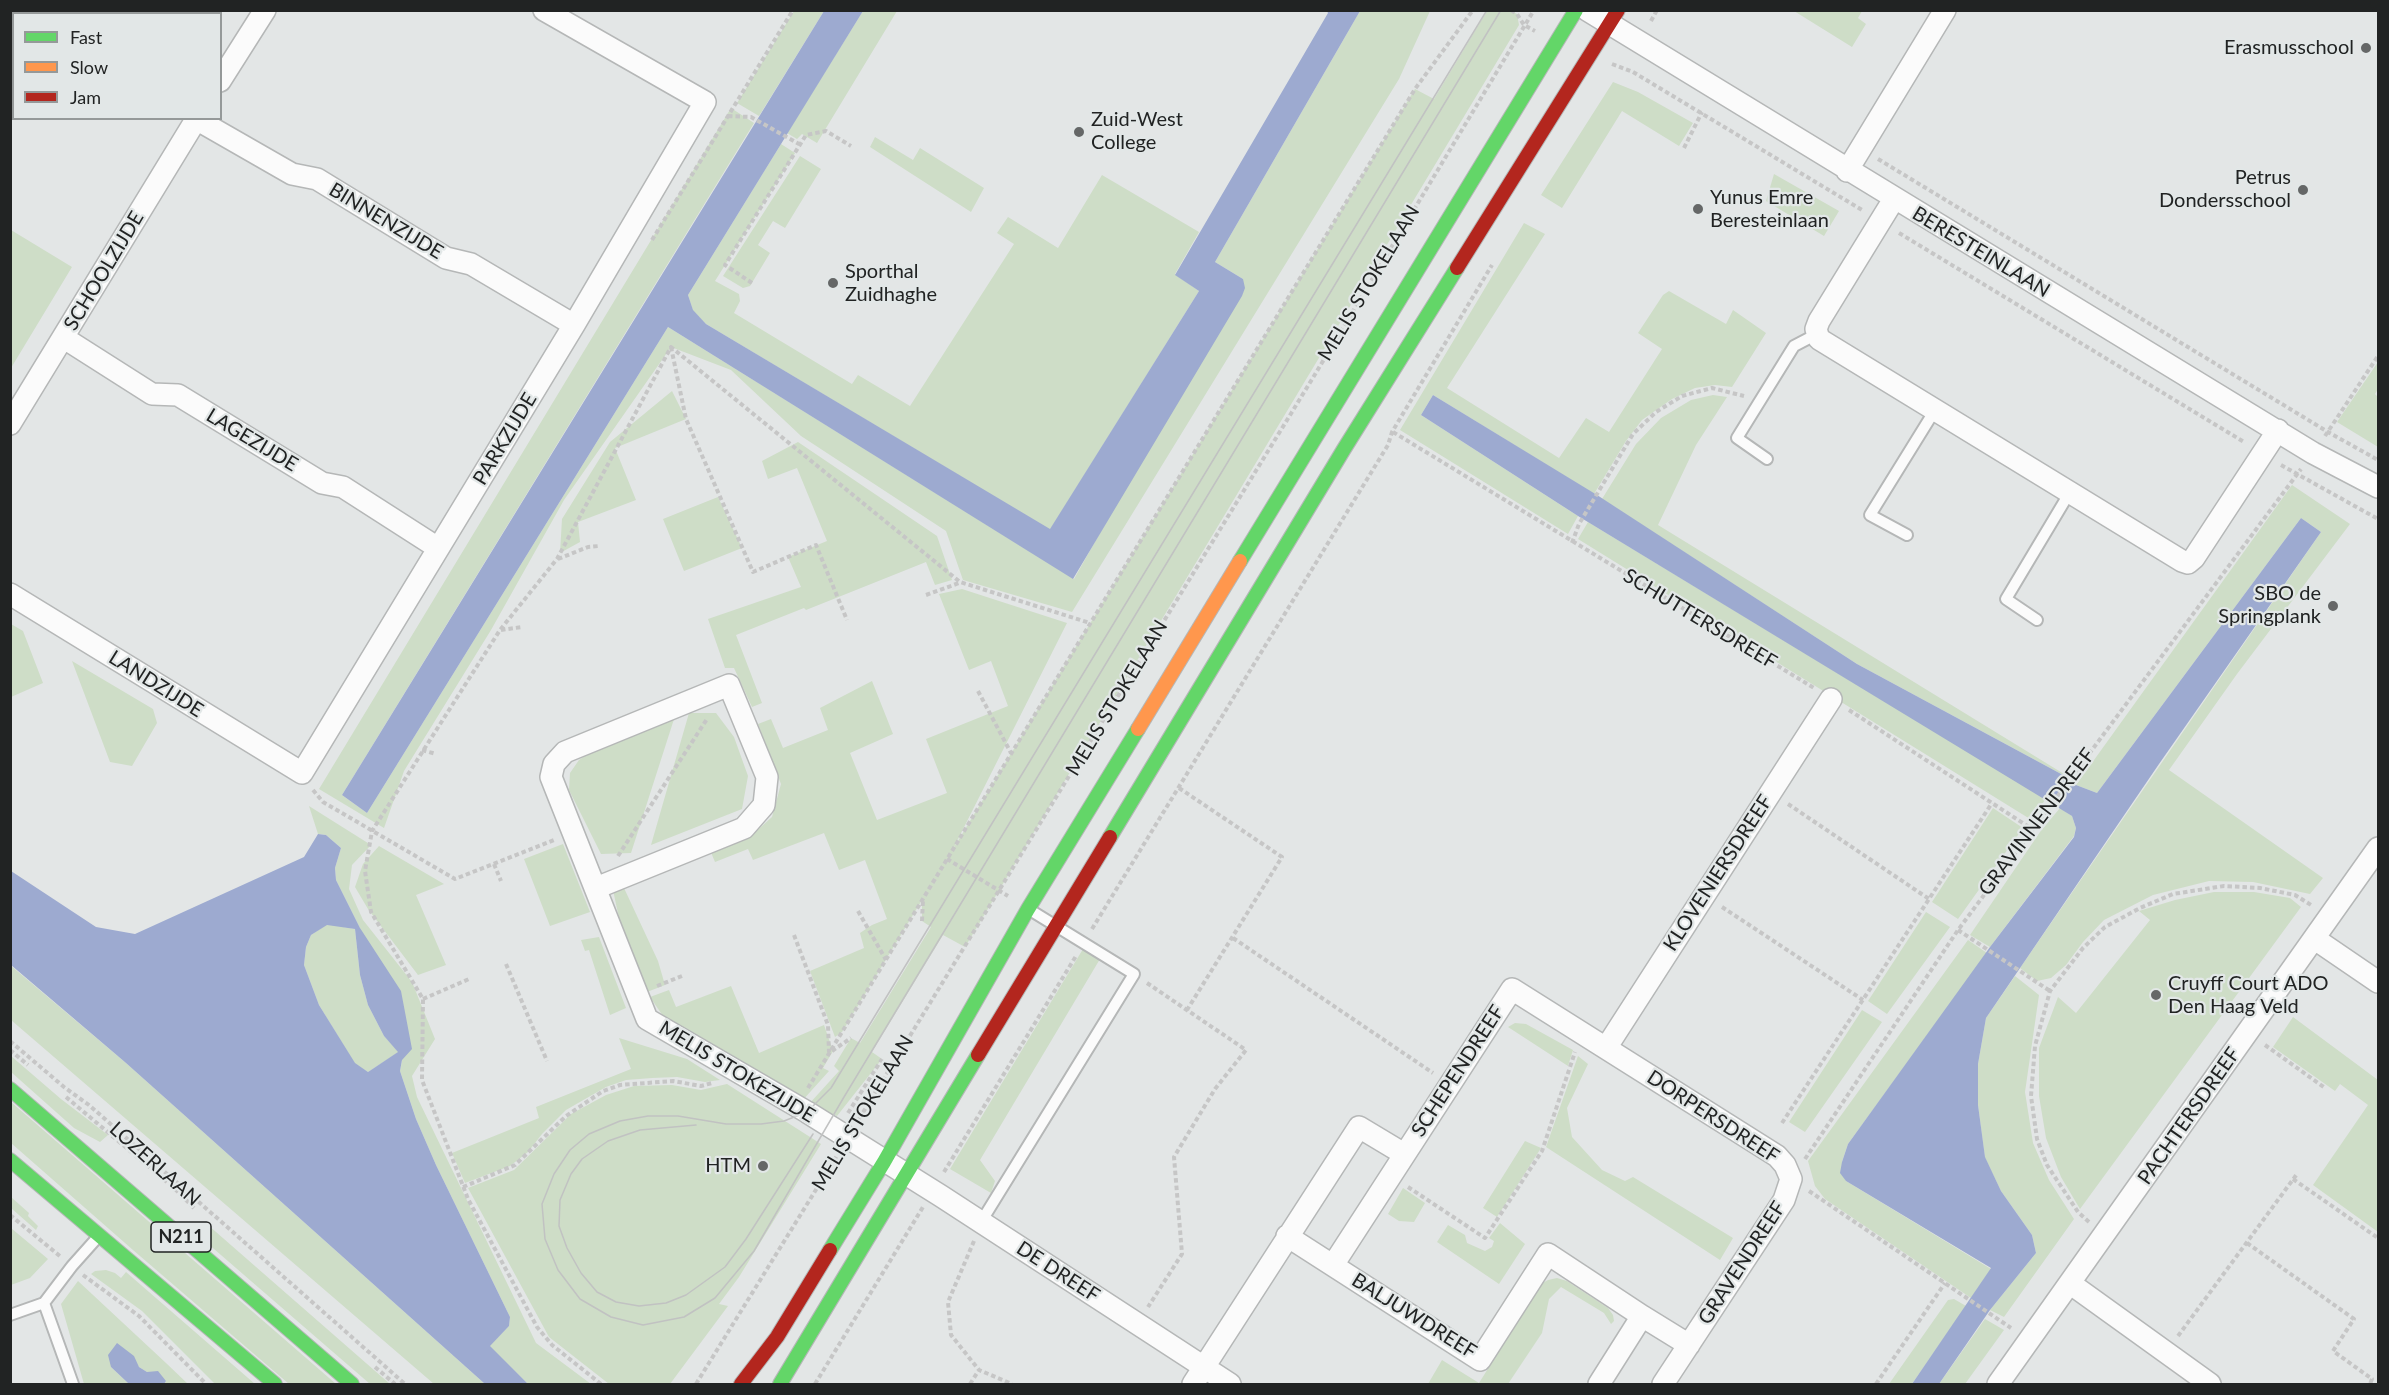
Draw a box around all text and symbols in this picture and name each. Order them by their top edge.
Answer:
legend [12,12,222,120]
text: Fast [70,26,102,48]
place label: Erasmusschool [2224,36,2354,60]
marker: Erasmusschool [2359,41,2373,55]
text: Slow [70,56,108,78]
text: Jam [70,86,101,108]
place label: Zuid-West College [1091,108,1183,155]
marker: Zuid-West College [1072,125,1086,139]
place label: Petrus Dondersschool [2159,166,2291,213]
street label: BINNENZIJDE [325,178,447,264]
marker: Petrus Dondersschool [2296,183,2310,197]
place label: Yunus Emre Beresteinlaan [1710,186,1829,233]
street label: MELIS STOKELAAN [1313,201,1425,365]
street label: BERESTEINLAAN [1908,201,2054,303]
marker: Yunus Emre Beresteinlaan [1691,202,1705,216]
street label: SCHOOLZIJDE [59,207,149,335]
place label: Sporthal Zuidhaghe [845,260,937,307]
marker: Sporthal Zuidhaghe [826,276,840,290]
street label: PARKZIJDE [468,389,542,489]
street label: LAGEZIJDE [202,403,302,477]
street label: SCHUTTERSDREEF [1619,564,1781,674]
place label: SBO de Springplank [2218,582,2321,629]
marker: SBO de Springplank [2326,599,2340,613]
street label: MELIS STOKELAAN [1061,616,1173,780]
street label: LANDZIJDE [104,646,208,722]
street label: GRAVINNENDREEF [1974,744,2100,900]
street label: KLOVENIERSDREEF [1659,790,1777,956]
place label: Cruyff Court ADO Den Haag Veld [2168,972,2328,1019]
marker: Cruyff Court ADO Den Haag Veld [2149,988,2163,1002]
street label: SCHEPENDREEF [1407,1001,1509,1141]
street label: MELIS STOKEZIJDE [655,1016,819,1128]
street label: MELIS STOKELAAN [807,1031,919,1195]
street label: PACHTERSDREEF [2133,1043,2245,1189]
street label: DORPERSDREEF [1642,1065,1784,1169]
street label: LOZERLAAN [105,1117,205,1211]
place label: HTM [705,1154,751,1178]
marker: HTM [756,1159,770,1173]
street label: GRAVENDREEF [1693,1197,1791,1329]
road number: N211 [151,1222,211,1252]
street label: DE DREEF [1012,1236,1104,1308]
street label: BALJUWDREEF [1347,1268,1481,1364]

